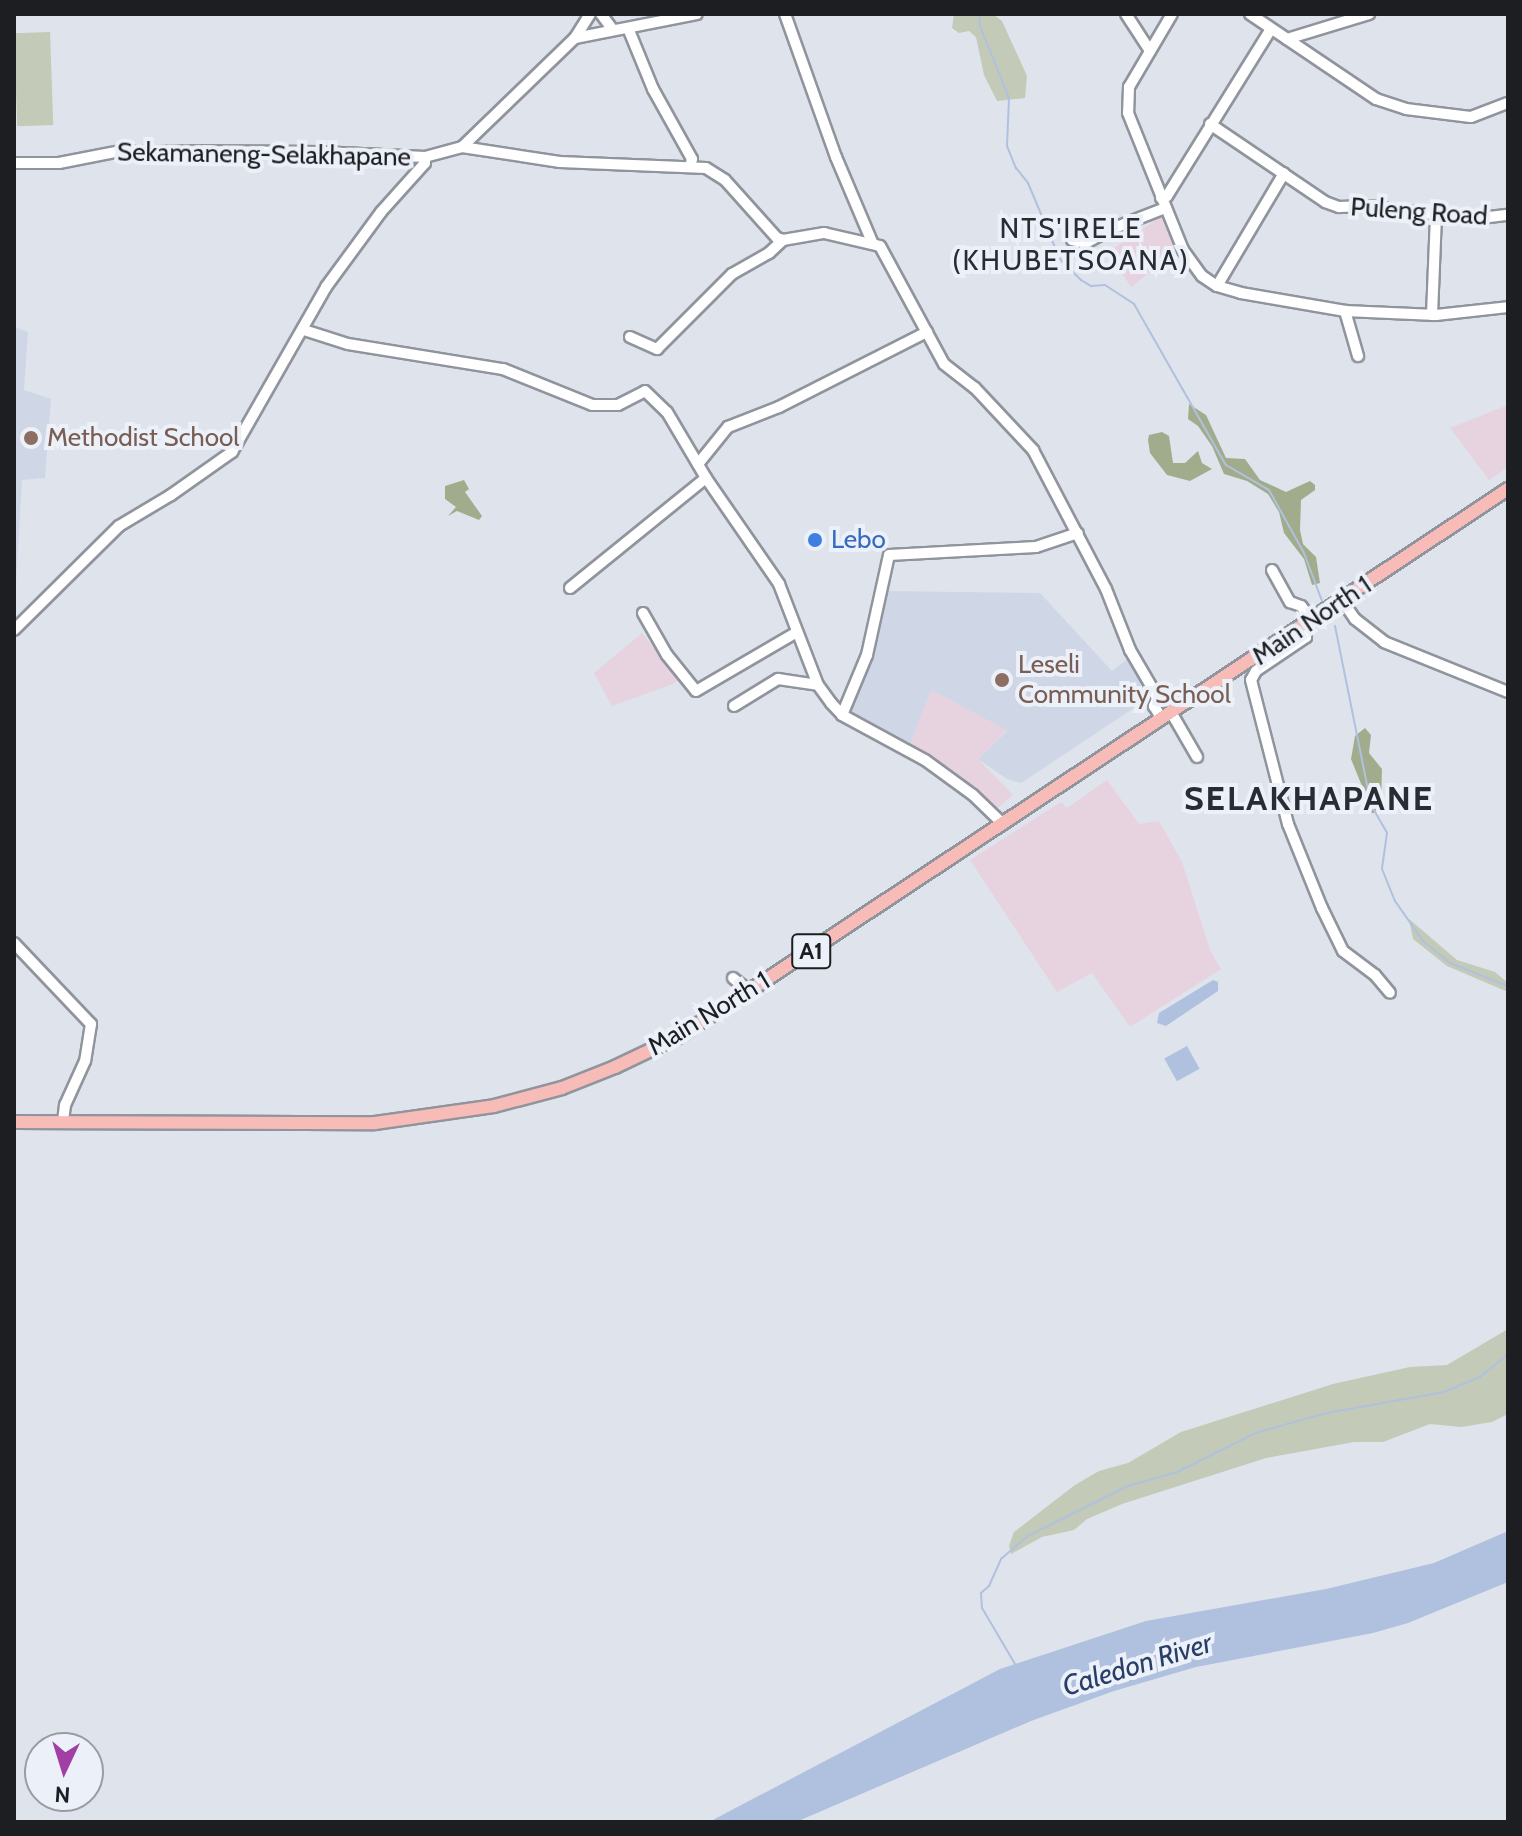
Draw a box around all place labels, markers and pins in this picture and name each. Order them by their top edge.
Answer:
place label: Methodist School [47,422,239,454]
marker: Methodist School [22,429,40,447]
place label: Lebo [831,524,886,556]
marker: Lebo [806,531,824,549]
place label: Leseli Community School [1018,649,1231,710]
marker: Leseli Community School [993,671,1011,689]

